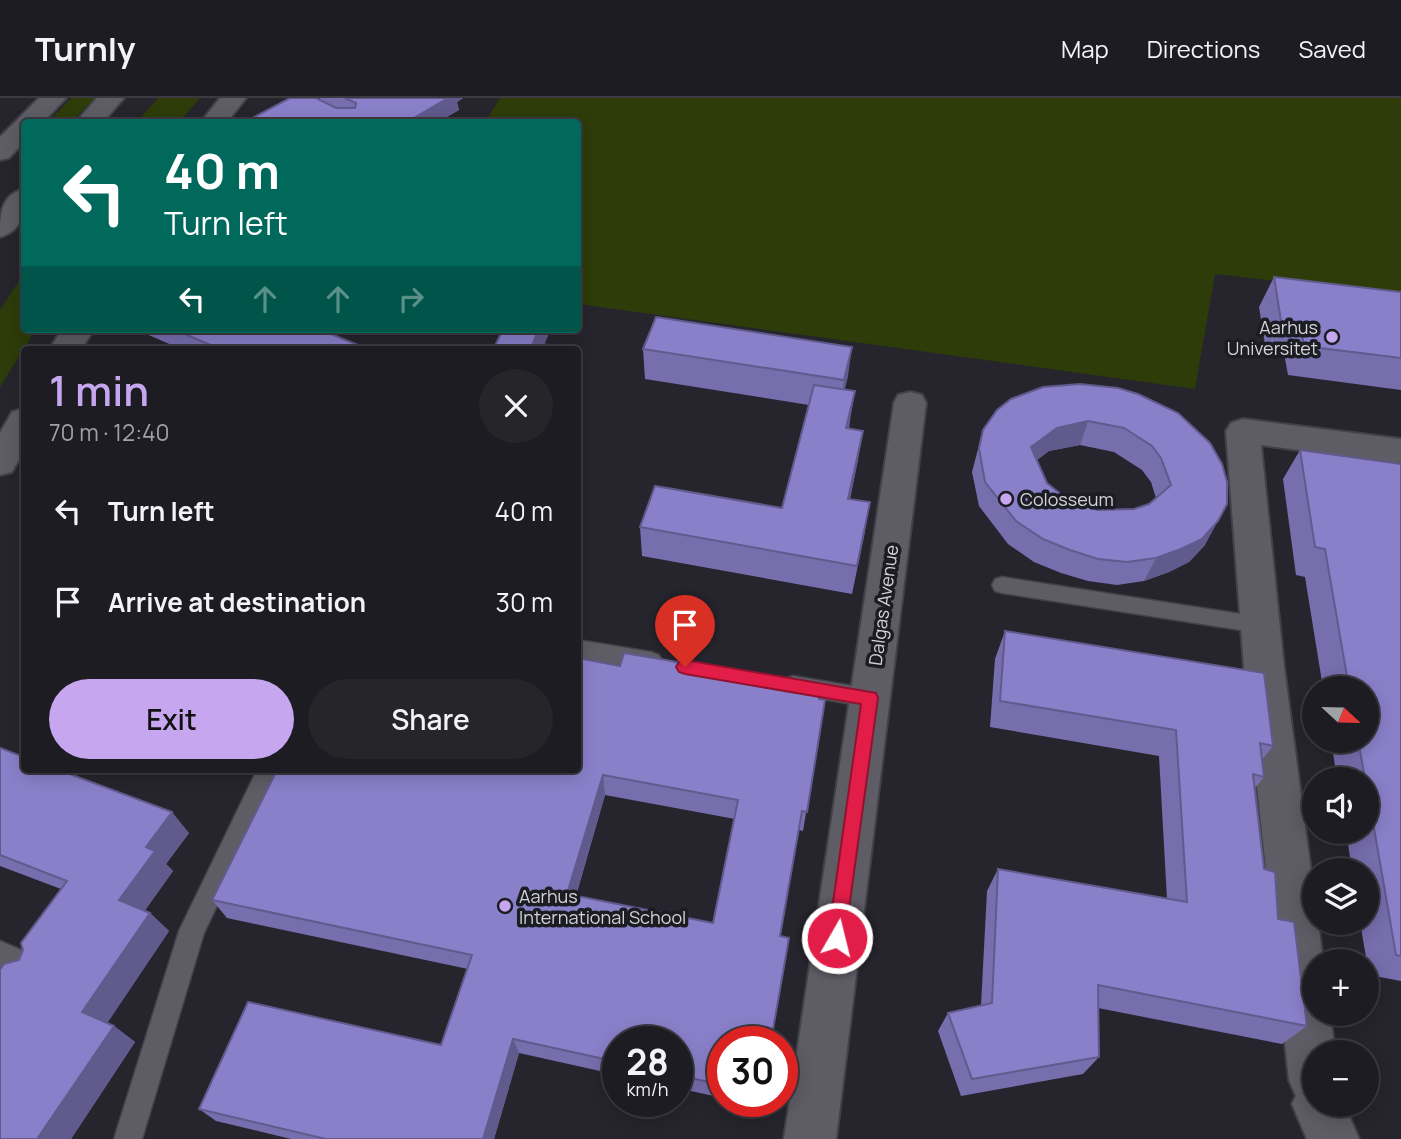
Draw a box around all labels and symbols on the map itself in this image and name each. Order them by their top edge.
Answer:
place label: Aarhus Universitet [1227,315,1318,360]
marker: Aarhus Universitet [1324,329,1340,345]
place label: Colosseum [1020,487,1114,511]
marker: Colosseum [998,491,1014,507]
street label: Dalgas Avenue [863,543,903,667]
pin [655,595,715,667]
north arrow [1302,676,1379,752]
place label: Aarhus International School [519,884,686,929]
marker: Aarhus International School [497,898,513,914]
position arrow [800,901,874,975]
speed limit sign: 30 [707,1026,798,1117]

